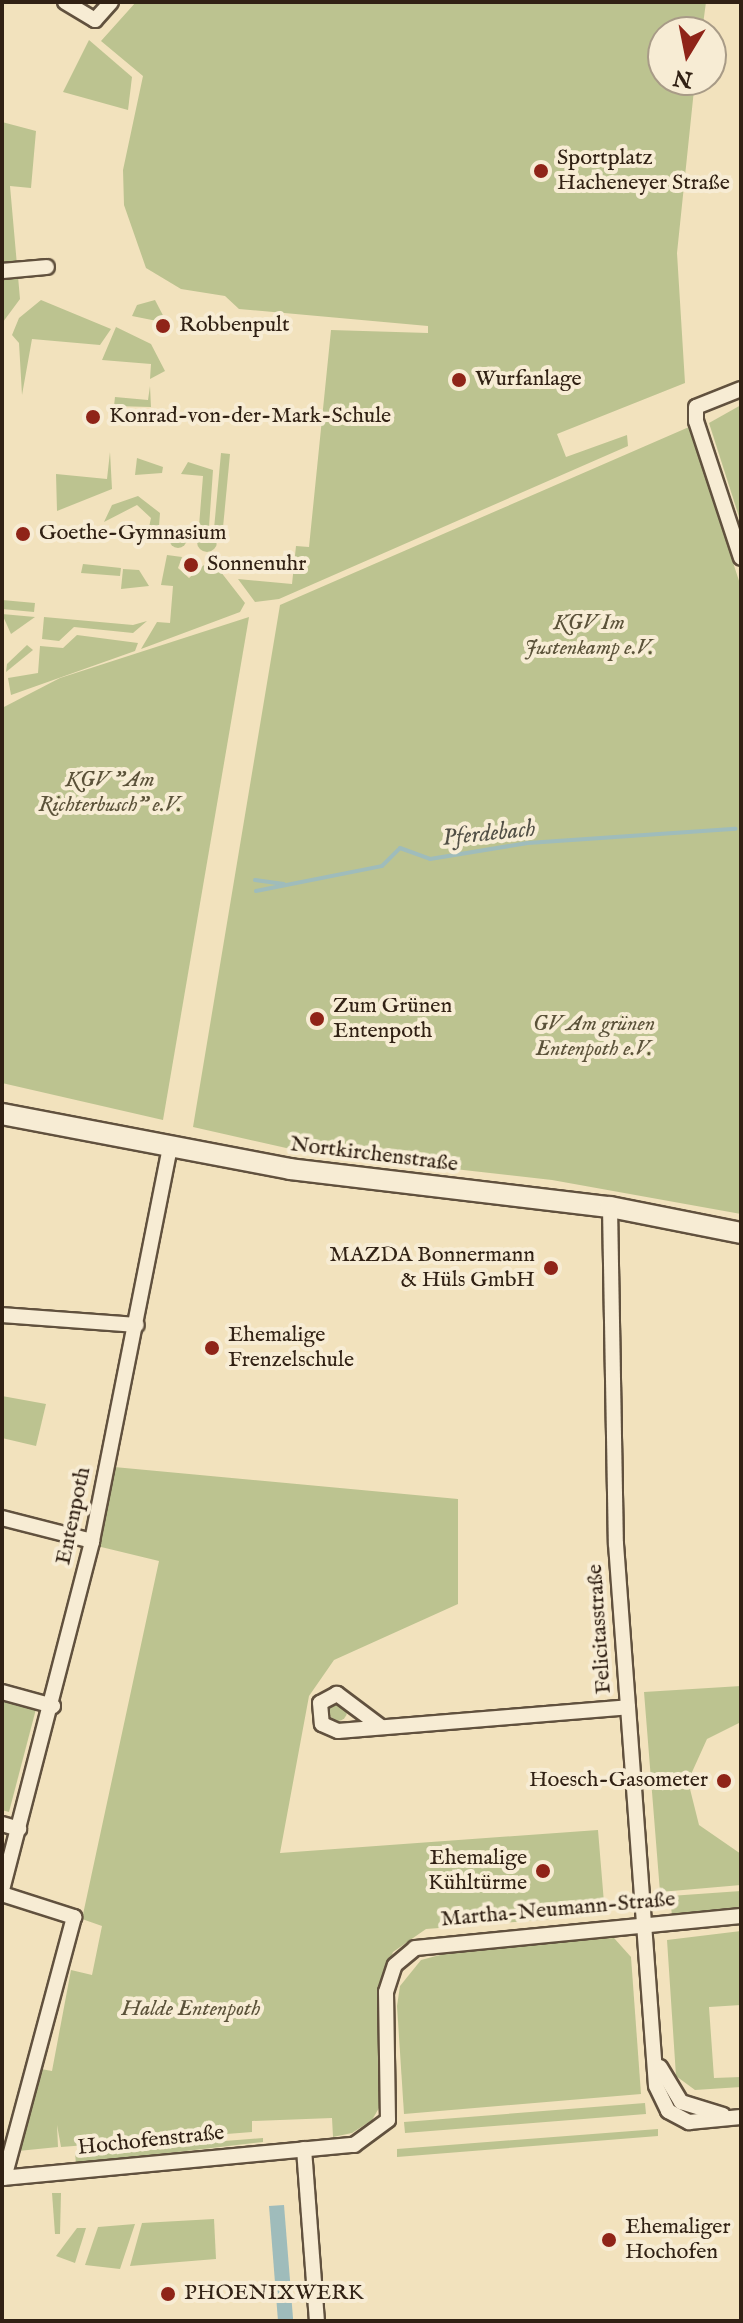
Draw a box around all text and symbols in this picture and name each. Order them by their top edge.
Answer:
north arrow [647,16,727,96]
text: N [671,62,695,93]
place label: Sportplatz Hacheneyer Straße [557,145,730,196]
marker: Sportplatz Hacheneyer Straße [532,162,550,180]
place label: Robbenpult [179,313,290,339]
marker: Robbenpult [154,317,172,335]
place label: Wurfanlage [475,367,582,393]
marker: Wurfanlage [450,371,468,389]
place label: Konrad-von-der-Mark-Schule [109,404,391,430]
marker: Konrad-von-der-Mark-Schule [84,408,102,426]
place label: Goethe-Gymnasium [39,521,226,547]
marker: Goethe-Gymnasium [14,525,32,543]
place label: Sonnenuhr [207,552,306,578]
marker: Sonnenuhr [182,556,200,574]
park label: KGV Im Justenkamp e.V. [524,610,654,662]
park label: KGV "Am Richterbusch" e.V. [38,767,182,818]
water label: Pferdebach [441,815,537,853]
place label: Zum Grünen Entenpoth [333,993,452,1044]
marker: Zum Grünen Entenpoth [308,1010,326,1028]
park label: GV Am grünen Entenpoth e.V. [533,1011,655,1062]
street label: Nortkirchenstraße [289,1132,459,1178]
place label: MAZDA Bonnermann & Hüls GmbH [329,1242,535,1294]
marker: MAZDA Bonnermann & Hüls GmbH [542,1259,560,1277]
place label: Ehemalige Frenzelschule [228,1322,354,1374]
marker: Ehemalige Frenzelschule [203,1339,221,1357]
street label: Entenpoth [51,1465,97,1567]
street label: Felicitasstraße [582,1563,618,1695]
place label: Hoesch-Gasometer [529,1768,708,1794]
marker: Hoesch-Gasometer [715,1772,733,1790]
place label: Ehemalige Kühltürme [428,1845,527,1896]
marker: Ehemalige Kühltürme [534,1862,552,1880]
street label: Martha-Neumann-Straße [440,1887,676,1933]
park label: Halde Entenpoth [121,1997,261,2023]
street label: Hochofenstraße [76,2120,226,2162]
place label: Ehemaliger Hochofen [625,2214,731,2266]
marker: Ehemaliger Hochofen [600,2231,618,2249]
place label: PHOENIXWERK [184,2281,364,2307]
marker: PHOENIXWERK [159,2285,177,2303]

